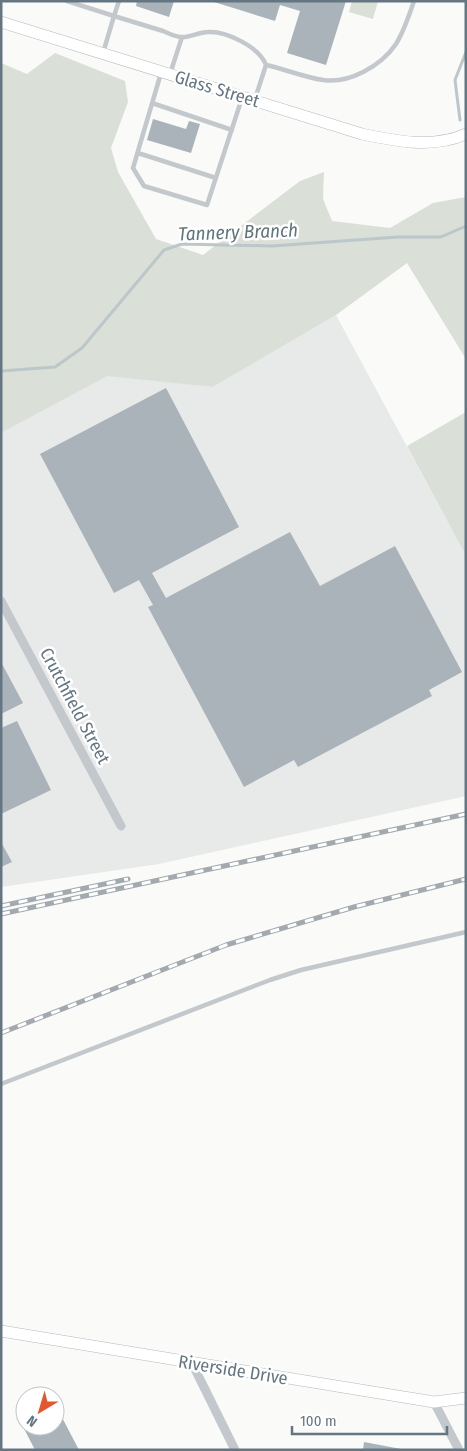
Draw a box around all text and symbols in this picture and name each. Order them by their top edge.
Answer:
street label: Glass Street [172,66,262,112]
water label: Tannery Branch [178,218,298,246]
street label: Crutchfield Street [35,644,115,768]
street label: Riverside Drive [177,1351,289,1390]
north arrow [15,1386,65,1436]
scale bar [292,1404,447,1436]
text: N [24,1412,41,1430]
text: 100 m [300,1412,337,1430]

